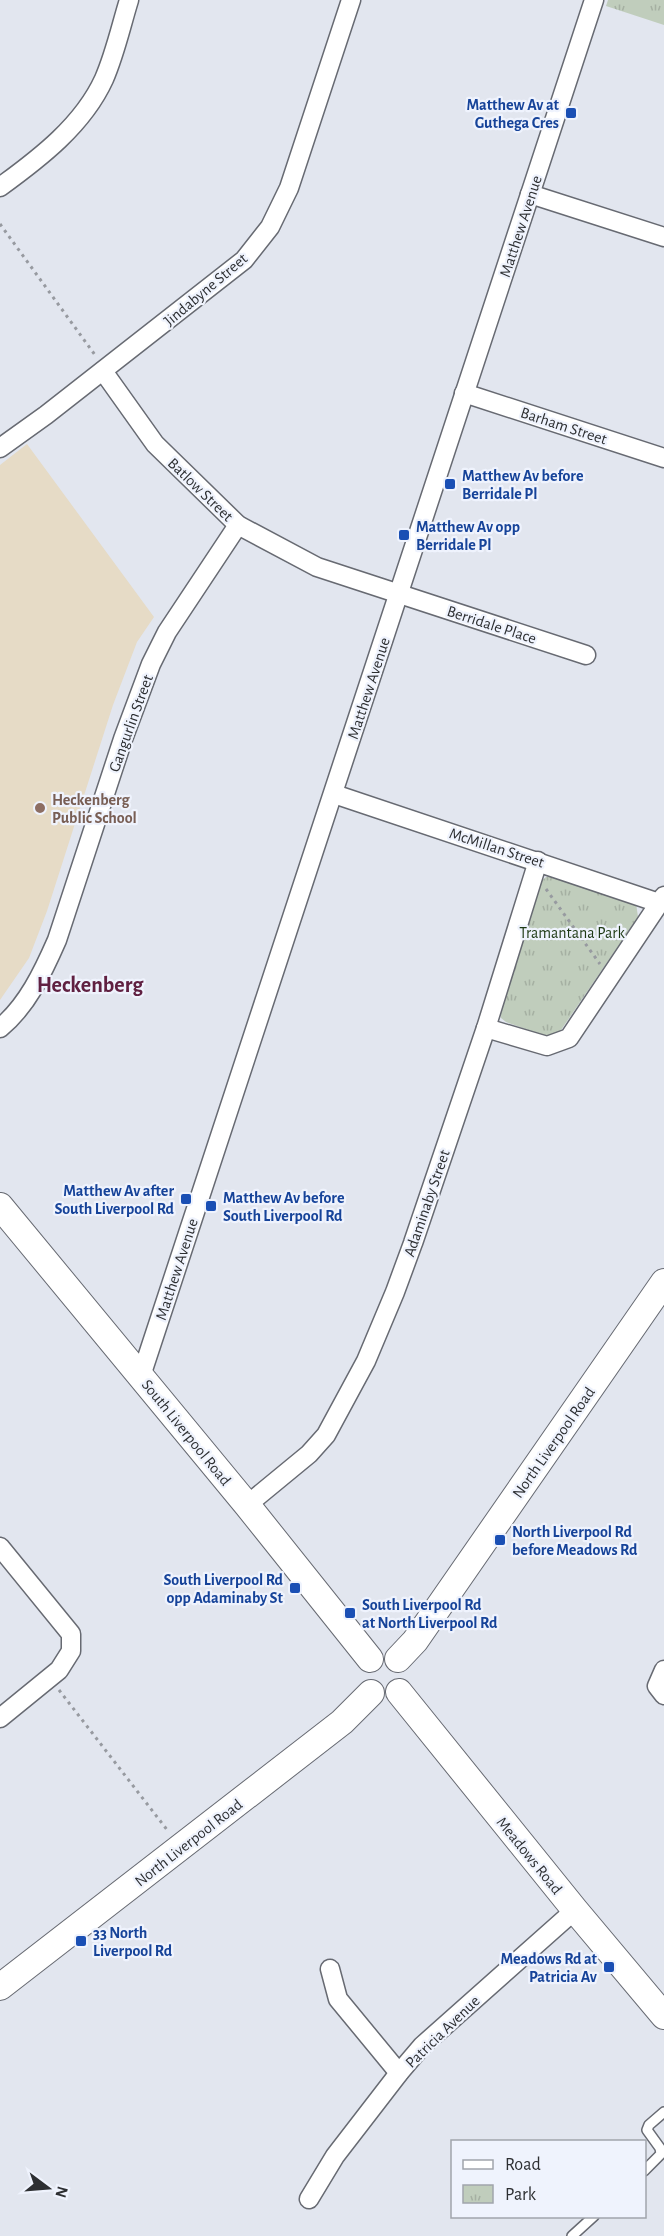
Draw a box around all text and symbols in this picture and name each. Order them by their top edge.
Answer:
place label: Matthew Av at Guthega Cres [466,97,560,131]
marker: Matthew Av at Guthega Cres [564,106,578,120]
street label: Matthew Avenue [497,174,545,279]
street label: Jindabyne Street [161,250,251,330]
street label: Barham Street [519,404,609,447]
street label: Batlow Street [165,455,236,525]
place label: Matthew Av before Berridale Pl [462,468,584,502]
marker: Matthew Av before Berridale Pl [443,477,457,491]
place label: Matthew Av opp Berridale Pl [416,519,520,553]
marker: Matthew Av opp Berridale Pl [397,528,411,542]
street label: Berridale Place [445,603,538,647]
street label: Matthew Avenue [345,636,393,741]
street label: Gangurlin Street [106,673,156,774]
place label: Heckenberg Public School [52,792,137,826]
marker: Heckenberg Public School [33,801,47,815]
street label: McMillan Street [447,825,546,871]
park label: Tramantana Park [519,925,625,941]
district label: Heckenberg [37,974,144,996]
street label: Adaminaby Street [401,1148,454,1259]
place label: Matthew Av after South Liverpool Rd [54,1183,175,1217]
place label: Matthew Av before South Liverpool Rd [223,1190,345,1224]
marker: Matthew Av after South Liverpool Rd [179,1192,193,1206]
marker: Matthew Av before South Liverpool Rd [204,1199,218,1213]
street label: Matthew Avenue [153,1217,201,1322]
street label: South Liverpool Road [139,1377,234,1489]
street label: North Liverpool Road [510,1384,598,1501]
place label: North Liverpool Rd before Meadows Rd [512,1524,638,1558]
marker: North Liverpool Rd before Meadows Rd [493,1533,507,1547]
place label: South Liverpool Rd opp Adaminaby St [163,1572,284,1607]
marker: South Liverpool Rd opp Adaminaby St [288,1581,302,1595]
place label: South Liverpool Rd at North Liverpool Rd [362,1597,498,1631]
marker: South Liverpool Rd at North Liverpool Rd [343,1606,357,1620]
street label: North Liverpool Road [132,1796,245,1890]
street label: Meadows Road [493,1814,565,1897]
place label: 33 North Liverpool Rd [93,1925,173,1959]
marker: 33 North Liverpool Rd [74,1934,88,1948]
place label: Meadows Rd at Patricia Av [501,1951,598,1985]
marker: Meadows Rd at Patricia Av [602,1960,616,1974]
street label: Patricia Avenue [403,1993,483,2071]
legend [451,2140,646,2218]
text: Road [505,2156,541,2174]
north arrow [18,2158,78,2218]
text: N [52,2184,71,2199]
text: Park [505,2186,537,2204]

